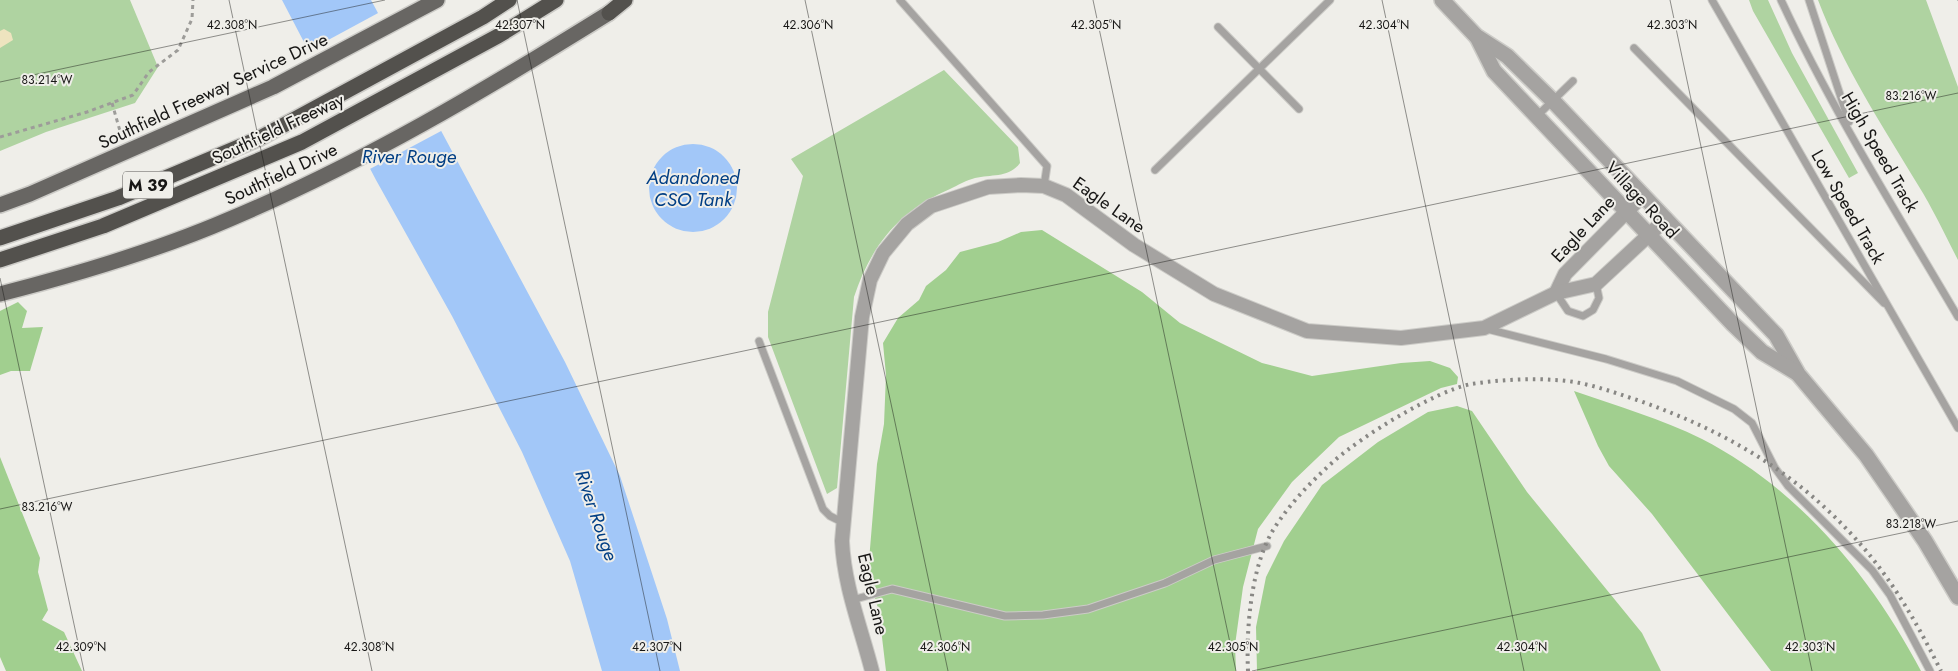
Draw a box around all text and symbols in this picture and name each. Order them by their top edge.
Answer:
text: 42.308°N [207,16,257,34]
text: 42.307°N [495,16,545,34]
text: 42.306°N [783,16,833,34]
text: 42.305°N [1071,16,1121,34]
text: 42.304°N [1359,16,1409,34]
text: 42.303°N [1647,16,1697,34]
street label: Southfield Freeway Service Drive [95,28,331,154]
text: 83.214°W [22,71,73,89]
street label: High Speed Track [1835,87,1925,217]
text: 83.216°W [1886,87,1937,105]
street label: Southfield Freeway [208,89,348,169]
street label: Southfield Drive [220,136,342,212]
water label: River Rouge [362,143,457,170]
street label: Low Speed Track [1805,145,1891,269]
street label: Village Road [1599,156,1685,244]
water label: Adandoned CSO Tank [645,164,741,213]
street label: Eagle Lane [1068,171,1150,239]
road number: M 39 [123,172,173,198]
street label: Eagle Lane [1545,190,1621,268]
water label: River Rouge [568,466,625,565]
text: 83.216°W [22,498,73,516]
text: 83.218°W [1886,515,1936,533]
street label: Eagle Lane [851,551,895,637]
text: 42.309°N [56,638,106,656]
text: 42.308°N [344,638,394,656]
text: 42.307°N [632,638,682,656]
text: 42.306°N [920,638,970,656]
text: 42.305°N [1208,638,1258,656]
text: 42.304°N [1497,638,1547,656]
text: 42.303°N [1785,638,1835,656]

